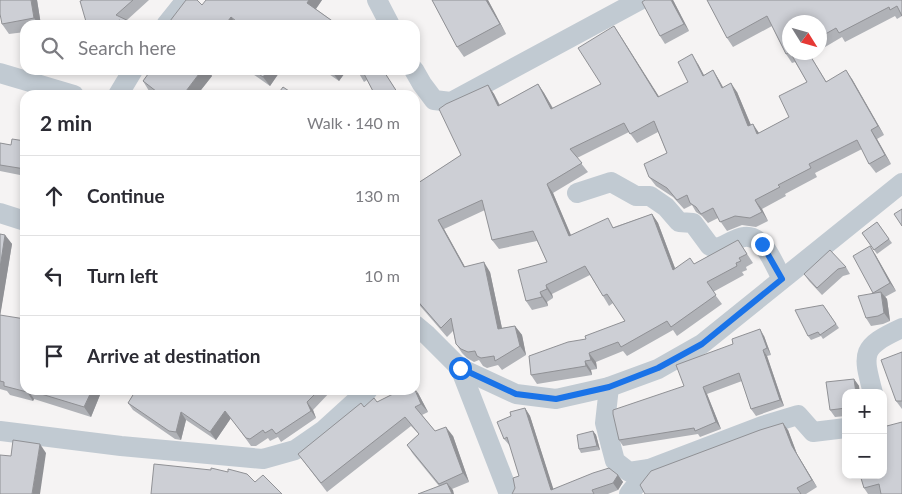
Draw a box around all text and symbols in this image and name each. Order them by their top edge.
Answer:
north arrow [782,15,827,60]
search box [20,20,420,75]
icon: search [38,34,66,62]
text: Search here [78,36,176,59]
text: 2 min [40,110,92,135]
text: Walk · 140 m [307,113,400,132]
icon: ahead [40,182,68,210]
text: Continue [87,184,165,207]
text: 130 m [355,186,400,205]
route end [751,233,774,256]
icon: left [40,262,68,290]
text: Turn left [87,264,158,287]
text: 10 m [364,266,400,285]
icon: arrive [40,342,68,370]
text: Arrive at destination [87,344,260,367]
route start [449,357,472,380]
map controls [842,389,887,479]
button: + [842,389,887,434]
button: − [842,434,887,479]

